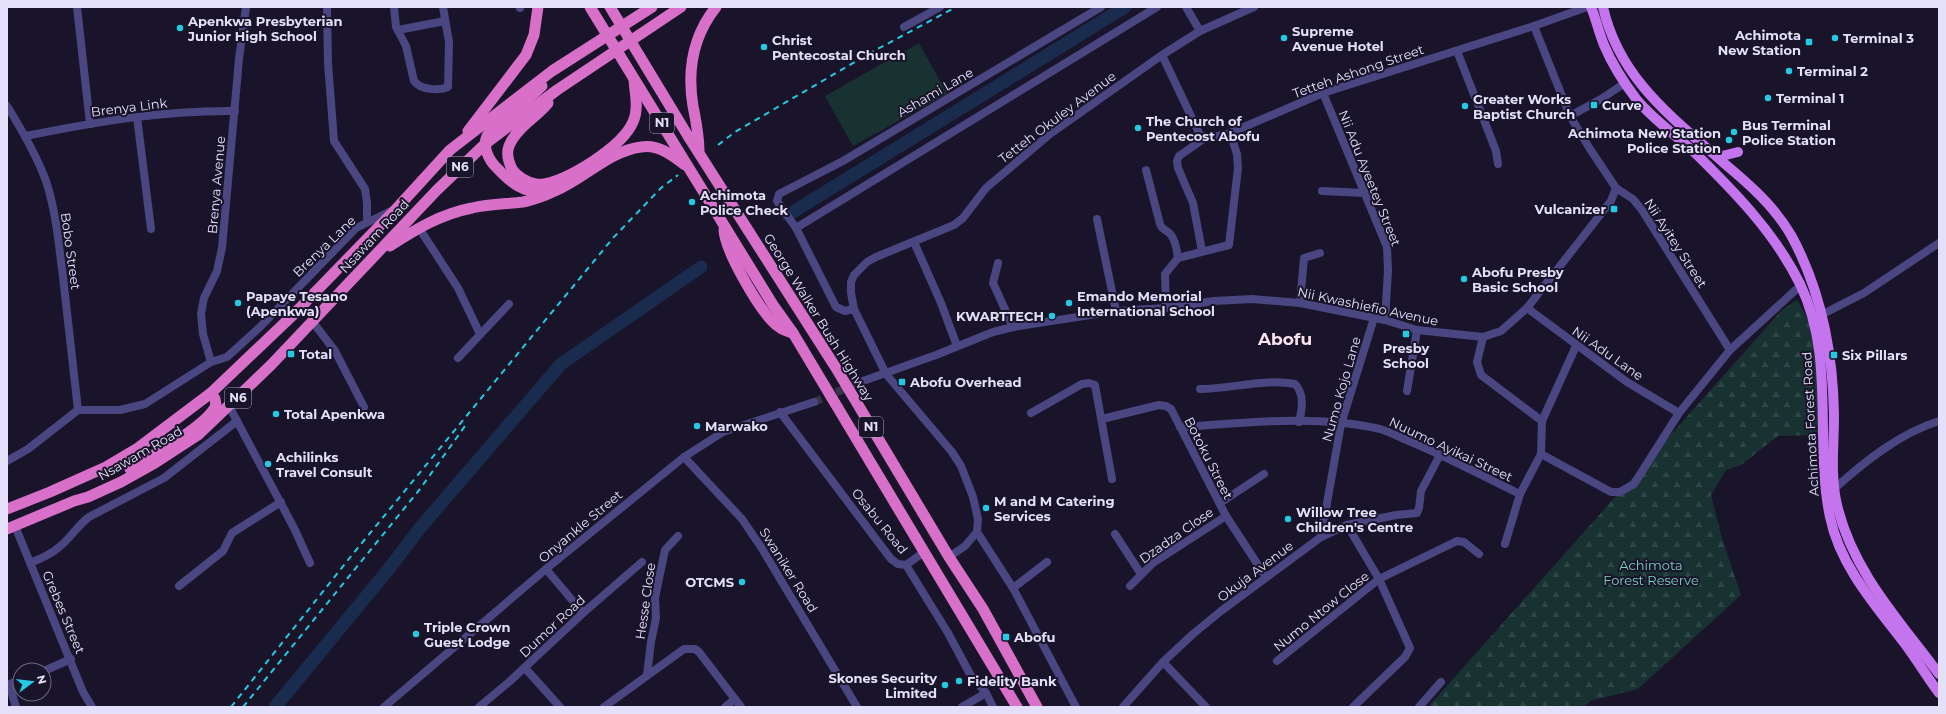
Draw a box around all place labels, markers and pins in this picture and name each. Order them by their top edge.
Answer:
place label: Apenkwa Presbyterian Junior High School [187,13,343,44]
marker: Apenkwa Presbyterian Junior High School [175,23,185,33]
place label: Supreme Avenue Hotel [1291,23,1384,54]
place label: Achimota New Station [1718,27,1801,58]
place label: Terminal 3 [1843,30,1914,46]
place label: Christ Pentecostal Church [772,32,906,63]
marker: Supreme Avenue Hotel [1279,33,1289,43]
marker: Terminal 3 [1830,33,1840,43]
marker: Achimota New Station [1804,37,1814,47]
marker: Christ Pentecostal Church [759,42,769,52]
place label: Terminal 2 [1797,63,1868,79]
marker: Terminal 2 [1784,66,1794,76]
place label: Terminal 1 [1776,90,1844,106]
place label: Greater Works Baptist Church [1473,91,1575,122]
marker: Terminal 1 [1763,93,1773,103]
place label: Curve [1602,97,1642,113]
marker: Curve [1589,100,1599,110]
marker: Greater Works Baptist Church [1460,101,1470,111]
place label: The Church of Pentecost Abofu [1146,113,1260,144]
place label: Bus Terminal Police Station [1742,117,1836,148]
marker: The Church of Pentecost Abofu [1133,123,1143,133]
place label: Achimota New Station Police Station [1567,125,1721,156]
marker: Bus Terminal Police Station [1729,127,1739,137]
marker: Achimota New Station Police Station [1724,135,1734,145]
place label: Achimota Police Check [699,187,788,218]
marker: Achimota Police Check [687,197,697,207]
place label: Vulcanizer [1534,201,1606,217]
marker: Vulcanizer [1609,204,1619,214]
place label: Abofu Presby Basic School [1471,264,1564,295]
marker: Abofu Presby Basic School [1459,274,1469,284]
place label: Papaye Tesano (Apenkwa) [246,288,348,319]
place label: Emando Memorial International School [1077,288,1215,319]
marker: Papaye Tesano (Apenkwa) [233,298,243,308]
marker: Emando Memorial International School [1064,298,1074,308]
place label: KWARTTECH [956,308,1044,324]
marker: KWARTTECH [1047,311,1057,321]
marker: Presby School [1401,329,1411,339]
place label: Presby School [1383,340,1429,371]
place label: Total [299,346,332,362]
place label: Six Pillars [1842,347,1908,363]
marker: Total [286,349,296,359]
marker: Six Pillars [1829,350,1839,360]
place label: Abofu Overhead [909,374,1022,390]
marker: Abofu Overhead [897,377,907,387]
place label: Total Apenkwa [284,406,385,422]
marker: Total Apenkwa [271,409,281,419]
place label: Marwako [705,418,768,434]
marker: Marwako [692,421,702,431]
place label: Achilinks Travel Consult [275,449,373,480]
marker: Achilinks Travel Consult [263,459,273,469]
place label: M and M Catering Services [994,493,1115,524]
marker: M and M Catering Services [981,503,991,513]
place label: Willow Tree Children's Centre [1296,504,1413,535]
marker: Willow Tree Children's Centre [1283,514,1293,524]
place label: OTCMS [685,574,734,590]
marker: OTCMS [737,577,747,587]
place label: Triple Crown Guest Lodge [424,619,511,650]
marker: Triple Crown Guest Lodge [411,629,421,639]
place label: Abofu [1013,629,1055,645]
marker: Abofu [1001,632,1011,642]
place label: Skones Security Limited [828,670,937,701]
place label: Fidelity Bank [967,673,1057,689]
marker: Fidelity Bank [954,676,964,686]
marker: Skones Security Limited [940,680,950,690]

